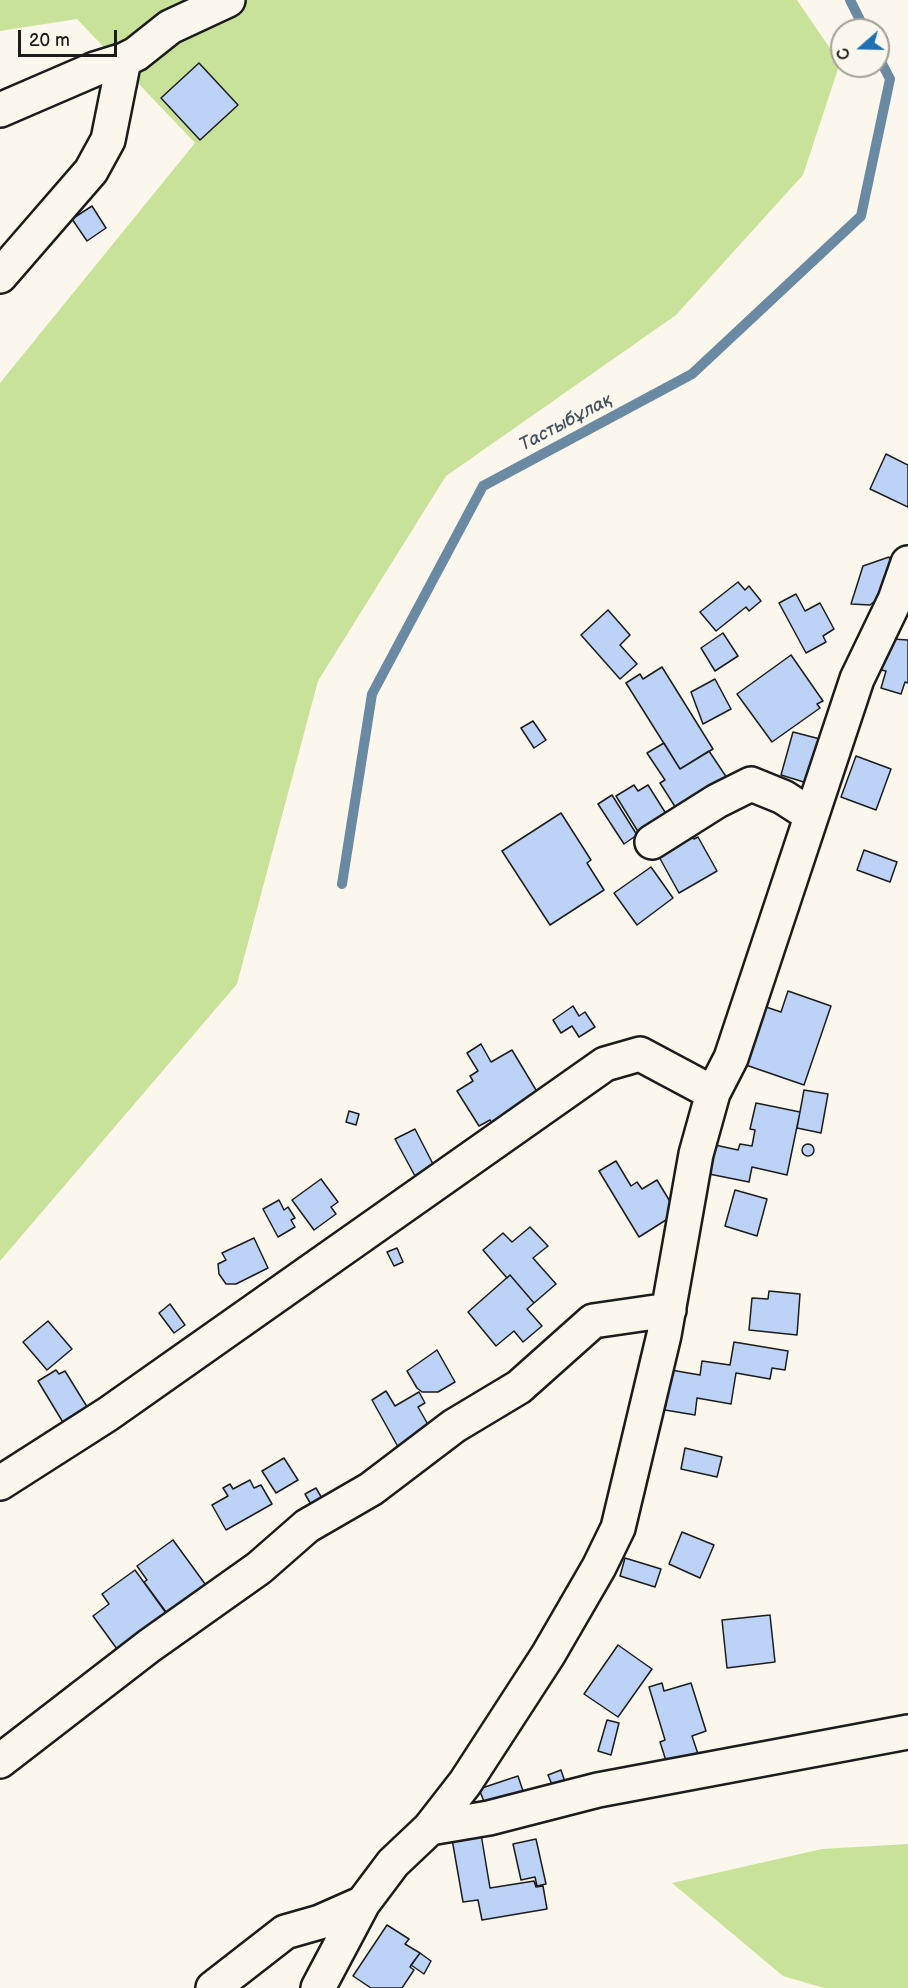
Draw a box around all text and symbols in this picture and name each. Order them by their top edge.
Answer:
scale bar [21,18,120,56]
north arrow [830,18,890,78]
text: 20 m [29,30,70,51]
text: С [834,45,855,62]
water label: Тастыбұлақ [516,390,616,456]

